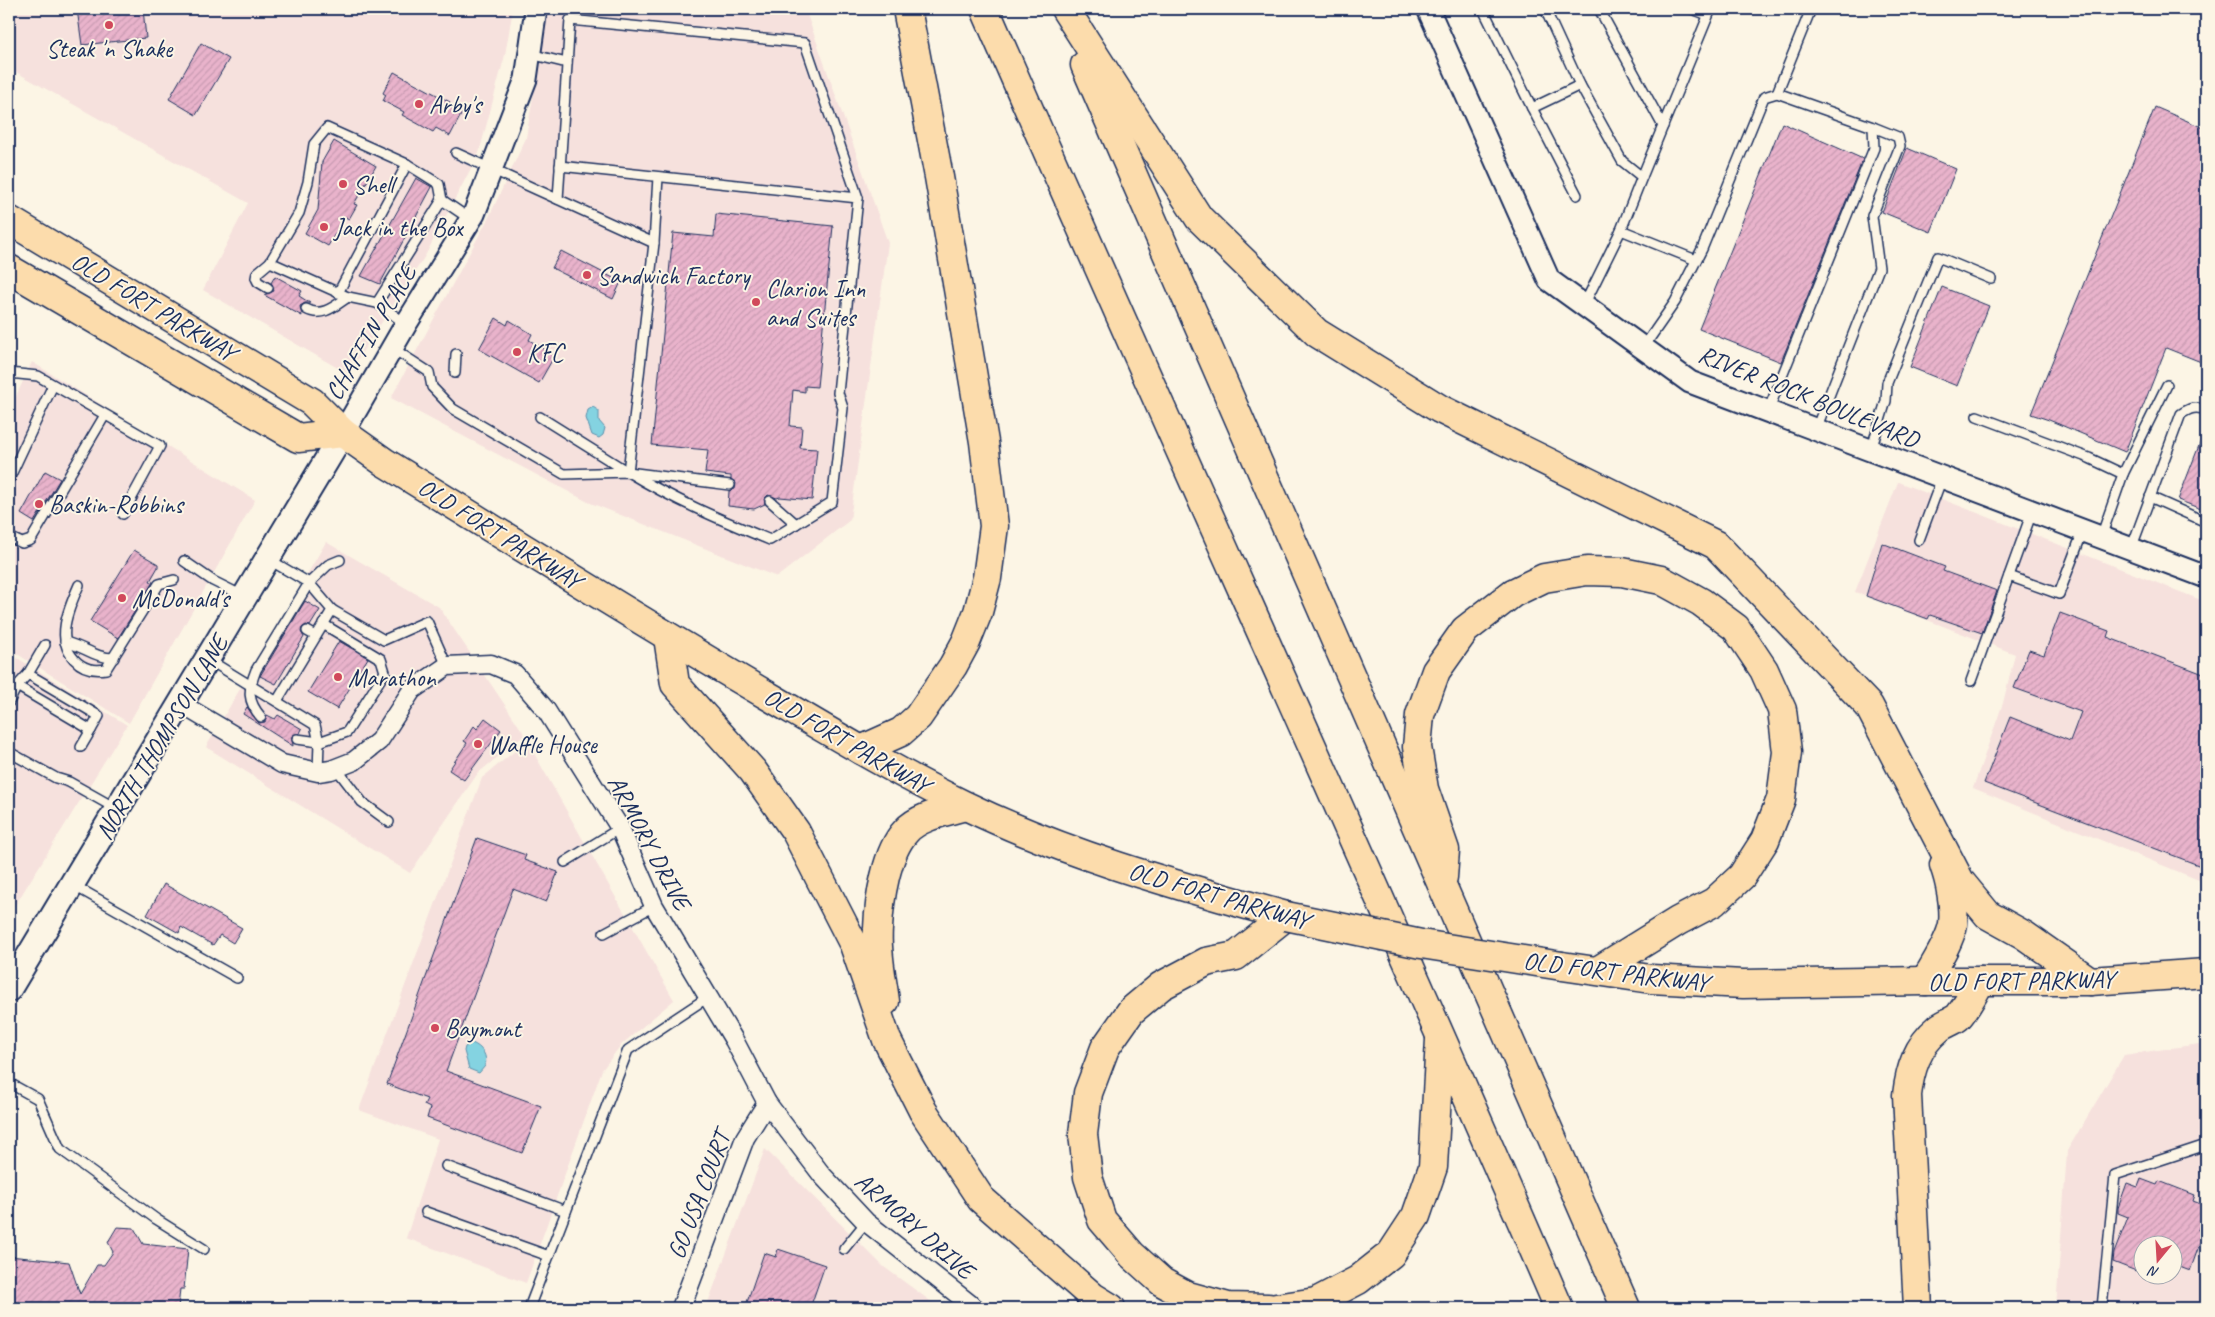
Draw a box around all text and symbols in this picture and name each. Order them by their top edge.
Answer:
marker: Steak 'n Shake [103,19,115,31]
place label: Steak 'n Shake [46,33,174,65]
place label: Arby's [429,89,484,121]
marker: Arby's [413,98,425,110]
place label: Shell [353,169,399,201]
marker: Shell [337,178,349,190]
place label: Jack in the Box [333,212,465,244]
marker: Jack in the Box [318,221,330,233]
street label: OLD FORT PARKWAY [65,245,245,371]
street label: CHAFFIN PLACE [318,257,425,406]
place label: Sandwich Factory [597,260,752,292]
marker: Sandwich Factory [581,269,593,281]
place label: Clarion Inn and Suites [766,273,866,334]
marker: Clarion Inn and Suites [750,296,762,308]
place label: KFC [527,337,566,369]
street label: RIVER ROCK BOULEVARD [1694,338,1925,456]
marker: KFC [511,346,523,358]
street label: OLD FORT PARKWAY [412,471,591,599]
place label: Baskin-Robbins [49,489,185,521]
marker: Baskin-Robbins [33,498,45,510]
place label: McDonald's [132,583,231,615]
marker: McDonald's [116,592,128,604]
street label: NORTH THOMPSON LANE [88,627,237,846]
place label: Marathon [348,662,436,694]
marker: Marathon [332,671,344,683]
street label: OLD FORT PARKWAY [758,680,939,803]
place label: Waffle House [488,729,599,761]
marker: Waffle House [472,738,484,750]
street label: ARMORY DRIVE [600,770,699,918]
street label: OLD FORT PARKWAY [1125,855,1317,938]
street label: OLD FORT PARKWAY [1522,945,1715,1000]
street label: OLD FORT PARKWAY [1928,963,2119,999]
place label: Baymont [445,1013,523,1045]
marker: Baymont [429,1022,441,1034]
street label: GO USA COURT [660,1121,740,1263]
street label: ARMORY DRIVE [848,1165,983,1288]
north arrow [2132,1234,2182,1284]
text: N [2145,1262,2161,1281]

